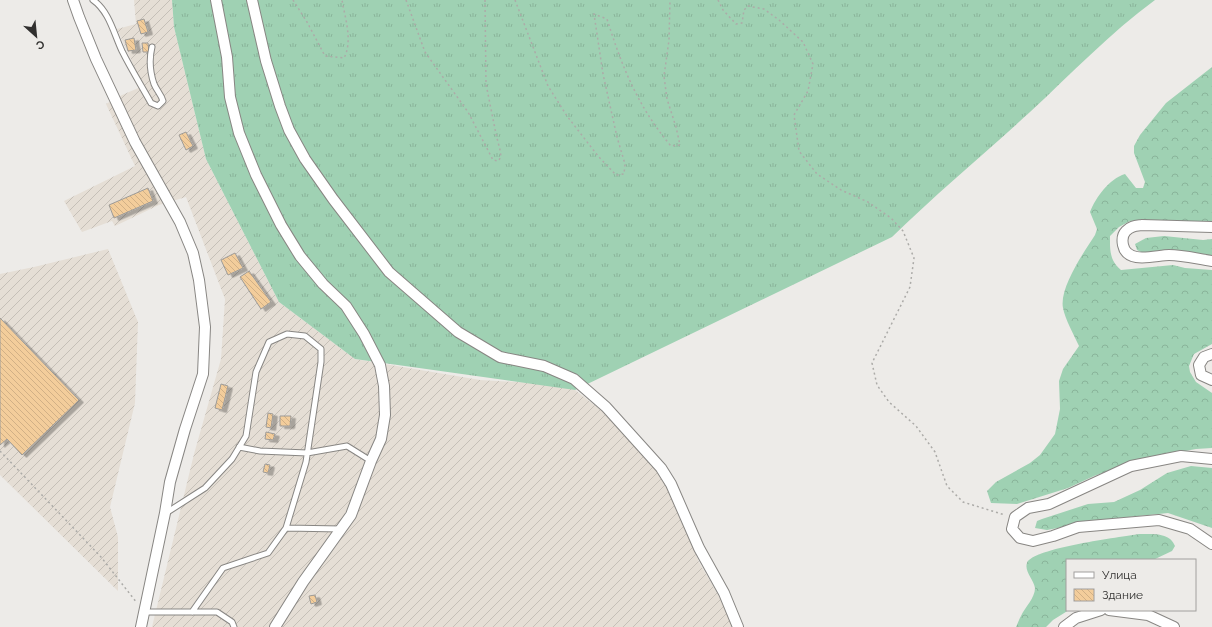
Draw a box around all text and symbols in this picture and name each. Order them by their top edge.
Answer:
north arrow [16,16,56,56]
text: С [34,37,47,52]
legend [1066,559,1196,611]
text: Улица [1102,568,1137,582]
text: Здание [1102,588,1143,602]

